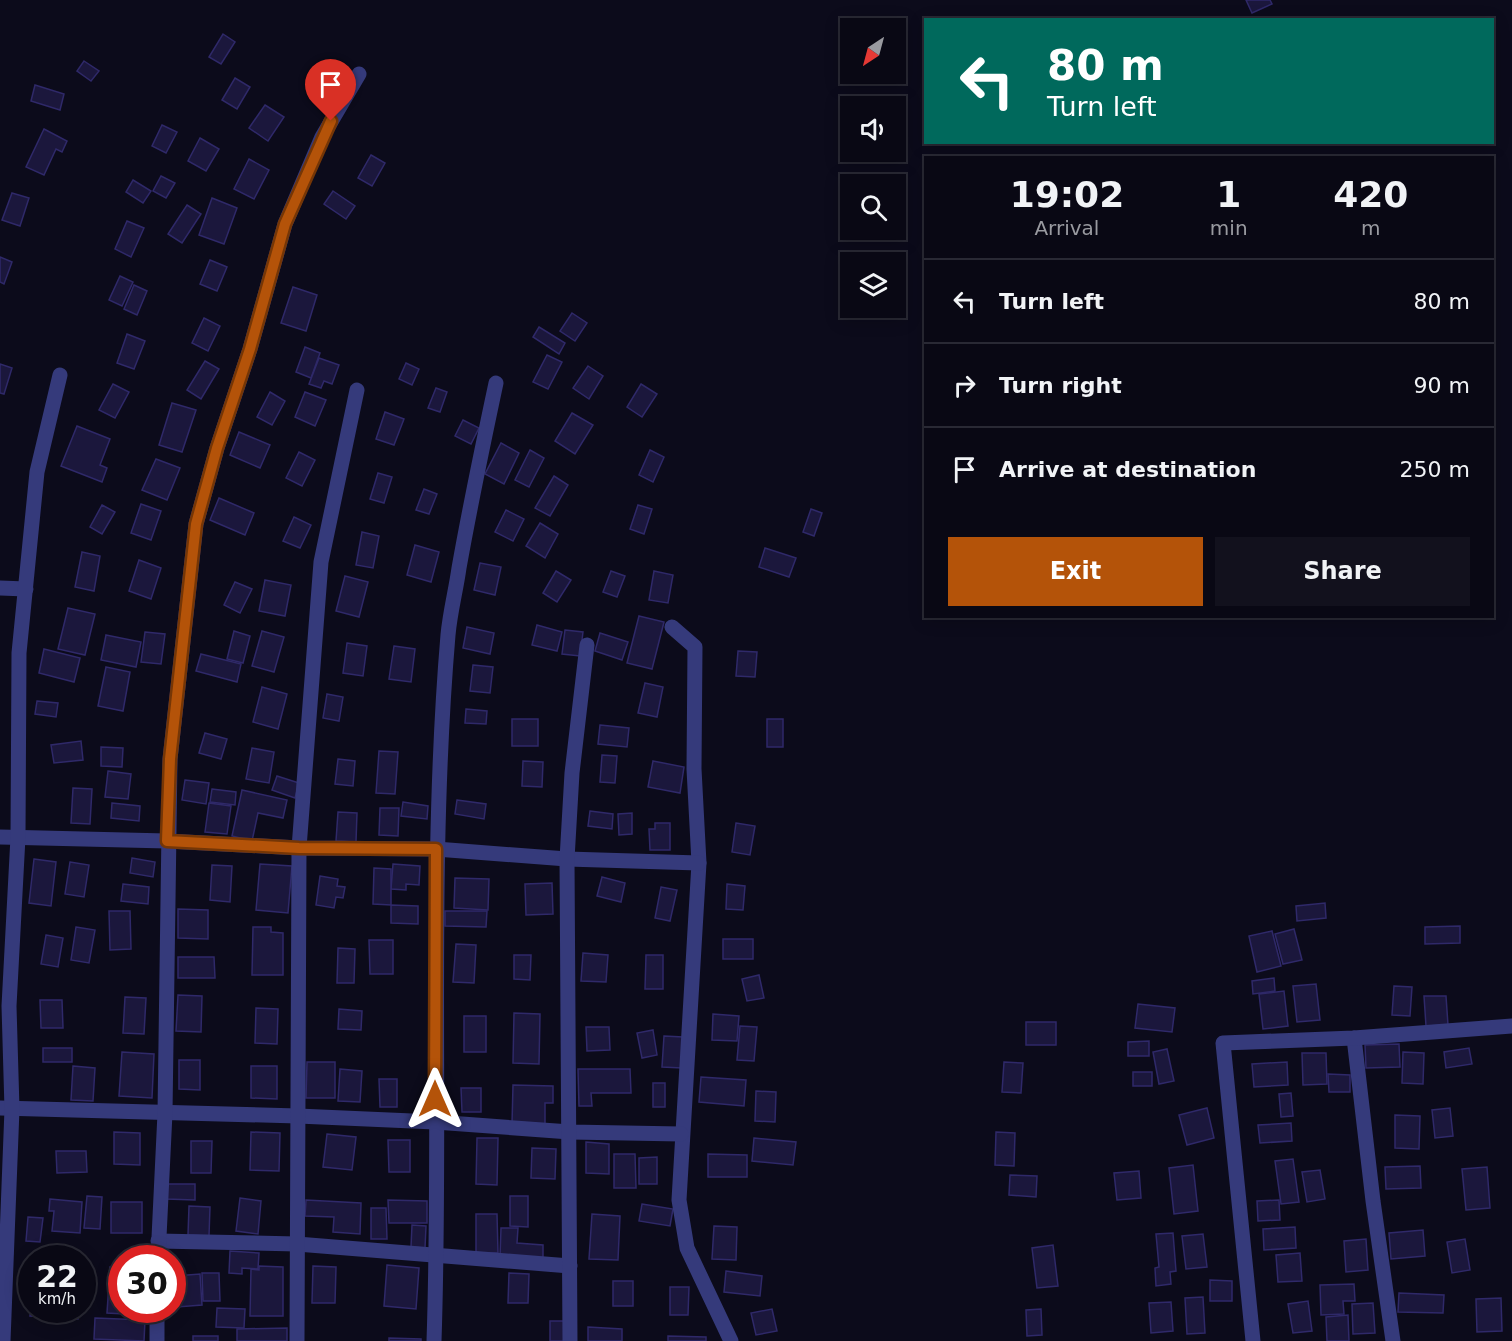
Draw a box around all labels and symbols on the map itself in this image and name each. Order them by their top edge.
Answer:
north arrow [840,18,906,84]
pin [305,59,356,121]
position arrow [403,1067,467,1131]
speed limit sign: 30 [108,1245,186,1323]

